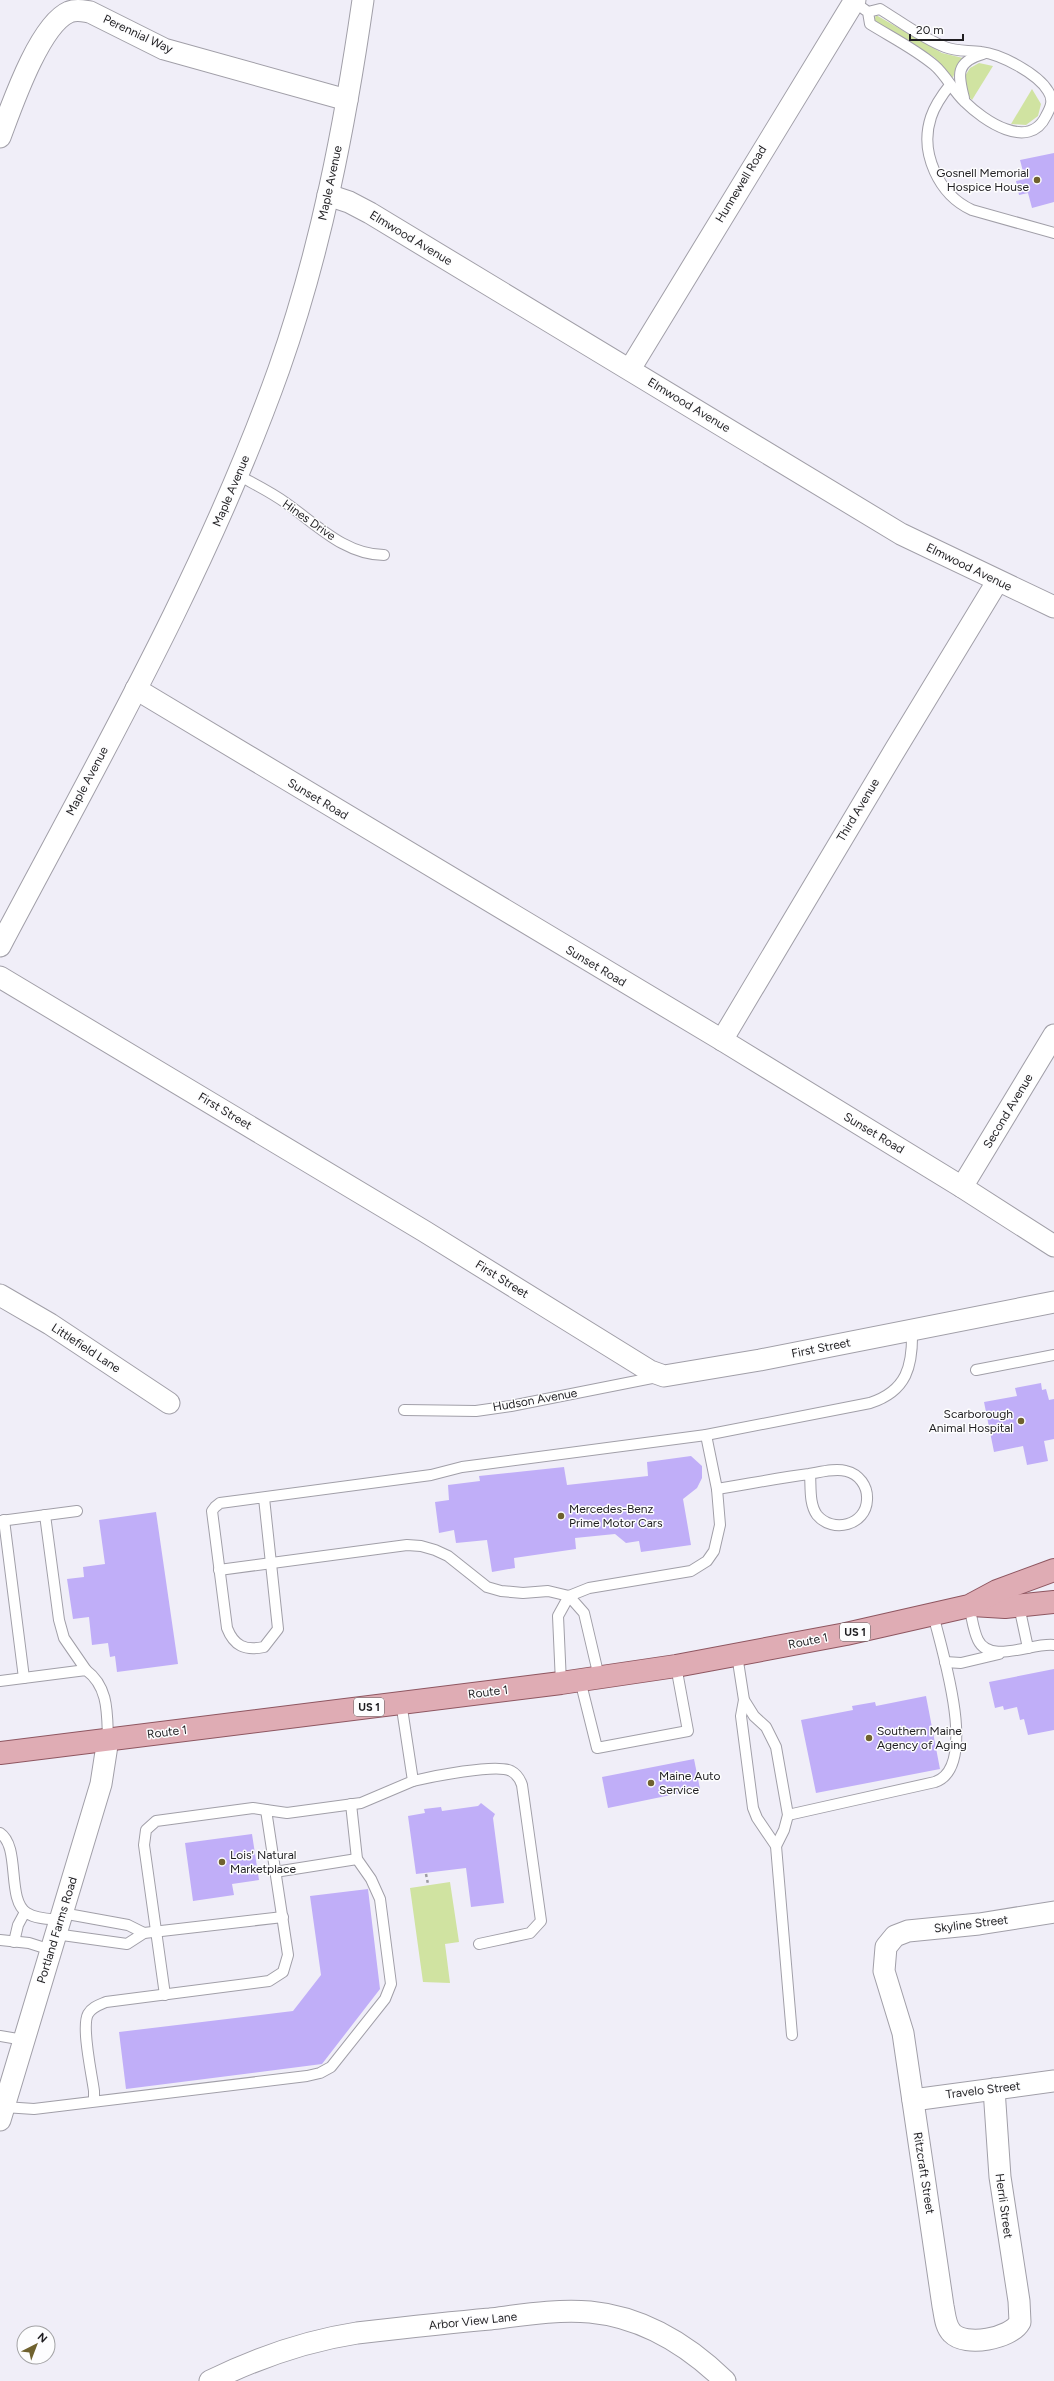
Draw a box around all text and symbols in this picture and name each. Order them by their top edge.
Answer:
street label: Perennial Way [101,12,176,57]
scale bar [910,16,963,42]
text: 20 m [916,23,944,37]
street label: Hunnewell Road [713,143,769,225]
street label: Maple Avenue [315,144,345,222]
place label: Gosnell Memorial Hospice House [936,166,1029,194]
marker: Gosnell Memorial Hospice House [1032,175,1042,185]
street label: Elmwood Avenue [367,208,455,268]
street label: Elmwood Avenue [645,375,733,435]
street label: Maple Avenue [210,453,252,529]
street label: Hines Drive [280,497,339,544]
street label: Elmwood Avenue [924,540,1015,594]
street label: Maple Avenue [63,744,111,818]
street label: Sunset Road [285,775,351,823]
street label: Third Avenue [834,776,882,844]
street label: Sunset Road [563,942,629,990]
street label: Second Avenue [980,1071,1036,1151]
street label: First Street [196,1090,255,1133]
street label: Sunset Road [841,1109,907,1157]
street label: First Street [473,1257,532,1301]
street label: Littlefield Lane [49,1321,123,1376]
street label: First Street [790,1335,852,1361]
street label: Hudson Avenue [492,1386,579,1414]
place label: Scarborough Animal Hospital [929,1407,1013,1435]
marker: Scarborough Animal Hospital [1016,1416,1026,1426]
place label: Mercedes-Benz Prime Motor Cars [569,1502,663,1530]
marker: Mercedes-Benz Prime Motor Cars [556,1511,566,1521]
road number: US 1 [840,1623,870,1641]
street label: Route 1 [787,1630,829,1652]
street label: Route 1 [467,1683,509,1701]
road number: US 1 [354,1698,384,1716]
street label: Route 1 [146,1723,188,1741]
place label: Southern Maine Agency of Aging [877,1724,967,1752]
marker: Southern Maine Agency of Aging [864,1733,874,1743]
place label: Maine Auto Service [659,1769,721,1797]
marker: Maine Auto Service [646,1778,656,1788]
place label: Lois' Natural Marketplace [230,1848,296,1876]
marker: Lois' Natural Marketplace [217,1857,227,1867]
street label: Portland Farms Road [34,1875,80,1985]
street label: Skyline Street [933,1912,1009,1936]
street label: Travelo Street [945,2078,1022,2102]
street label: Ritzcraft Street [911,2131,937,2216]
street label: Herrli Street [992,2173,1016,2240]
street label: Arbor View Lane [428,2309,518,2333]
north arrow [16,2325,56,2365]
text: N [35,2330,50,2346]

